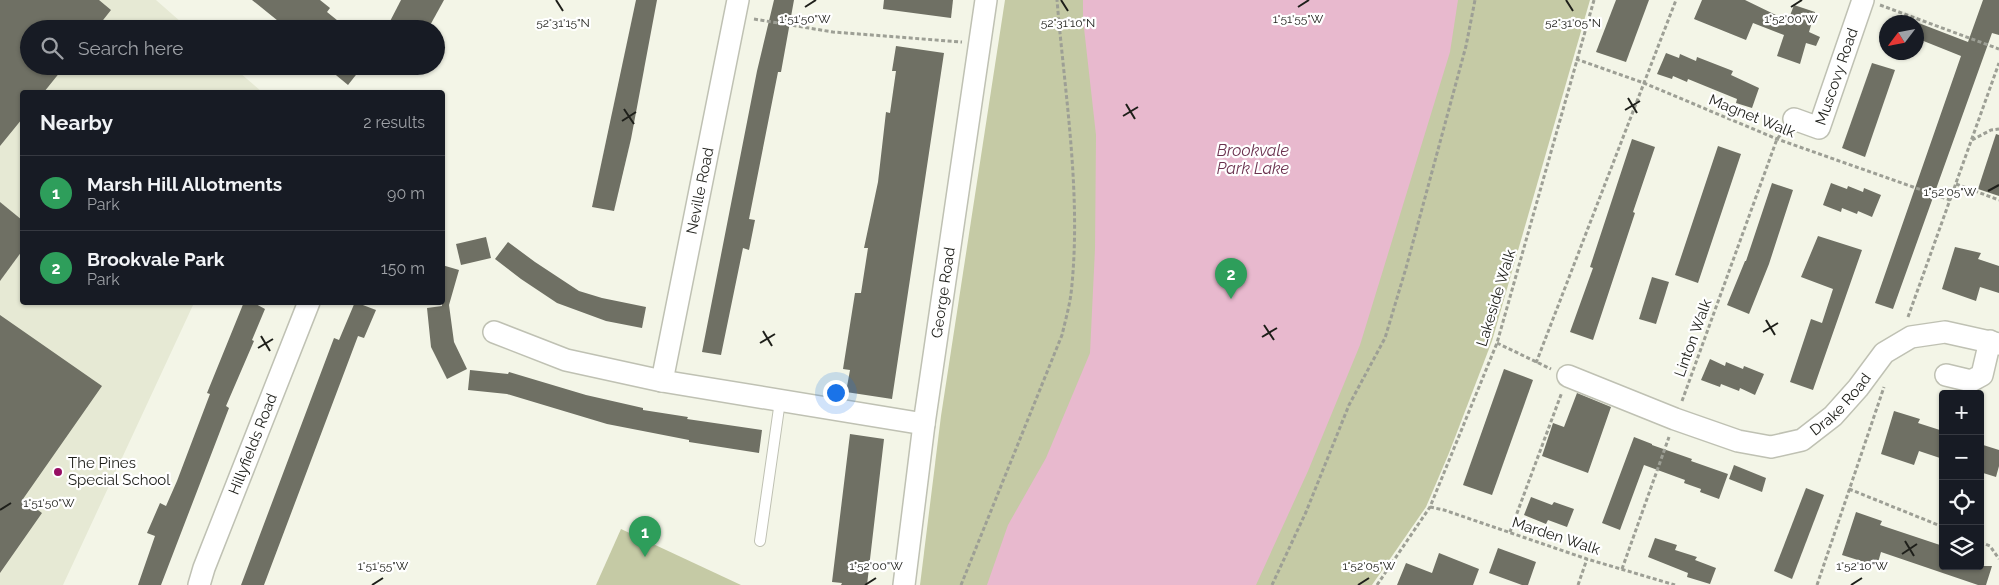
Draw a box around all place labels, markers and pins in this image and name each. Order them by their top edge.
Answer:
pin: 2 [1215,258,1247,299]
place label: The Pines Special School [68,454,171,489]
marker: The Pines Special School [52,466,64,478]
pin: 1 [629,516,661,557]

